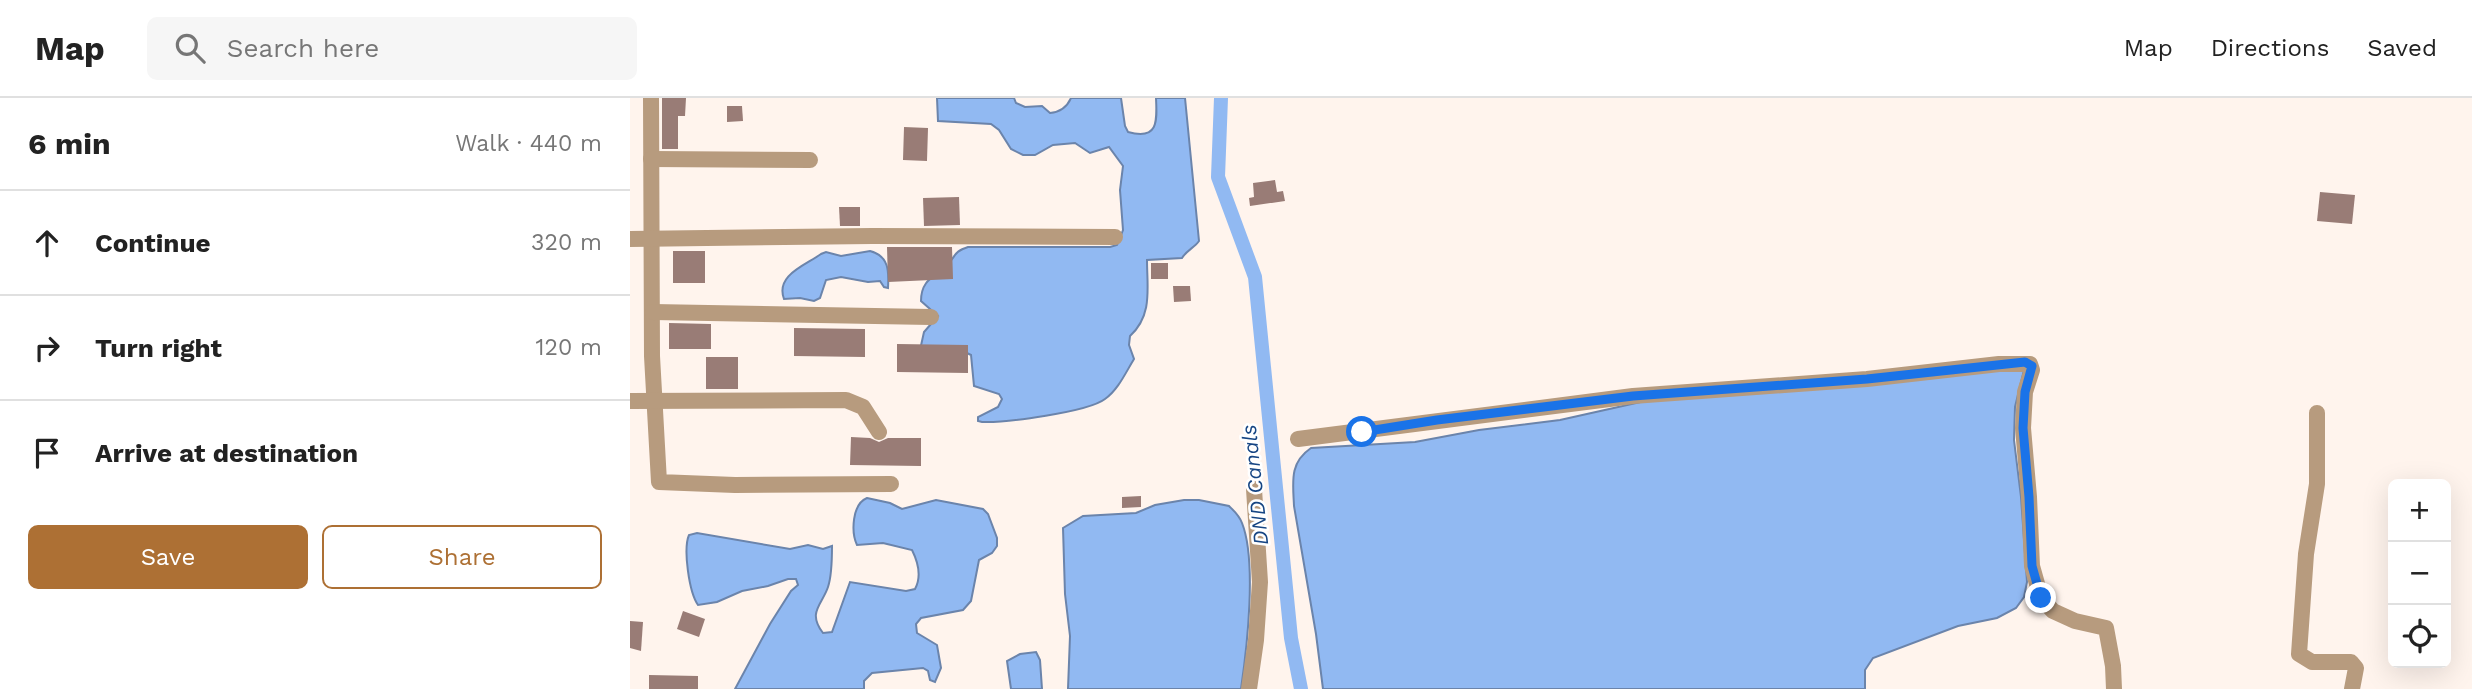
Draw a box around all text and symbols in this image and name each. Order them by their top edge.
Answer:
search box [147,17,637,80]
text: Map [35,29,105,68]
icon: search [171,29,209,67]
text: Search here [227,33,379,63]
text: Map [2124,34,2173,62]
text: Directions [2211,34,2329,62]
text: Saved [2367,34,2437,62]
text: 6 min [28,126,111,161]
text: Walk · 440 m [455,130,602,157]
icon: ahead [28,224,66,262]
text: Continue [95,228,211,258]
text: 320 m [531,229,602,256]
icon: right [28,329,66,367]
text: Turn right [95,333,222,363]
text: 120 m [536,334,602,361]
route start [1346,416,1377,447]
water label: DND Canals [1236,423,1273,547]
icon: arrive [28,434,66,472]
text: Arrive at destination [95,438,358,468]
map controls [2388,479,2451,668]
button: + [2388,479,2451,542]
button: Save [28,525,308,589]
button: Share [322,525,602,589]
button: − [2388,542,2451,605]
route end [2025,582,2056,613]
button: locate [2388,605,2451,668]

